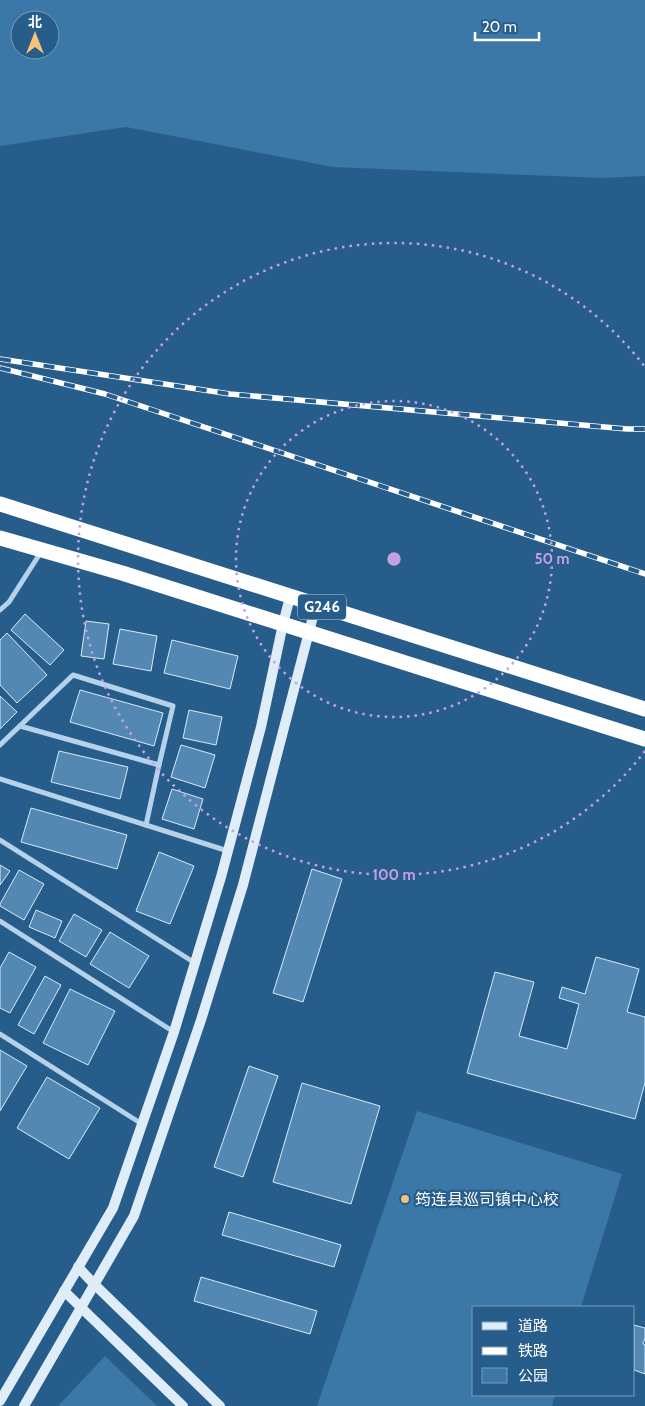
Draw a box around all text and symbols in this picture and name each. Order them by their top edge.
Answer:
north arrow [10,10,60,60]
scale bar [475,10,539,42]
text: 北 [28,13,42,31]
text: 20 m [482,18,517,36]
centre of rings [385,550,403,568]
text: 50 m [534,550,570,568]
road number: G246 [298,594,346,620]
text: 100 m [372,866,416,884]
place label: 筠连县巡司镇中心校 [415,1190,559,1209]
marker: 筠连县巡司镇中心校 [399,1193,411,1205]
legend [472,1306,635,1396]
text: 道路 [518,1317,548,1335]
text: 铁路 [518,1342,548,1360]
text: 公园 [518,1367,548,1385]

